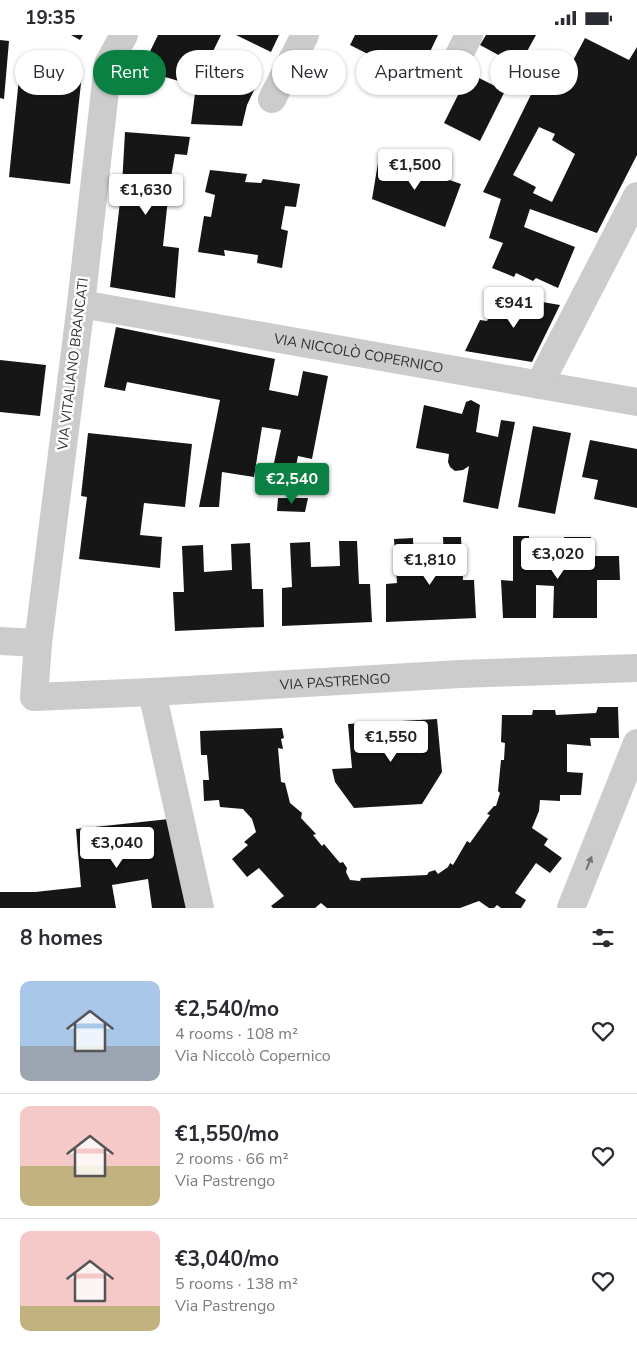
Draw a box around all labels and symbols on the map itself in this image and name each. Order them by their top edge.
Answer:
pin: €1,500 [374,149,456,191]
pin: €1,630 [105,173,187,216]
street label: VIA VITALIANO BRANCATI [53,277,93,452]
pin: €941 [484,287,544,329]
street label: VIA NICCOLÒ COPERNICO [272,329,445,377]
pin: €2,540 [251,463,333,505]
pin: €3,020 [517,537,599,580]
pin: €1,810 [389,543,471,586]
street label: VIA PASTRENGO [278,669,391,694]
pin: €1,550 [350,721,432,763]
pin: €3,040 [76,827,158,869]
one-way arrow [585,855,593,870]

